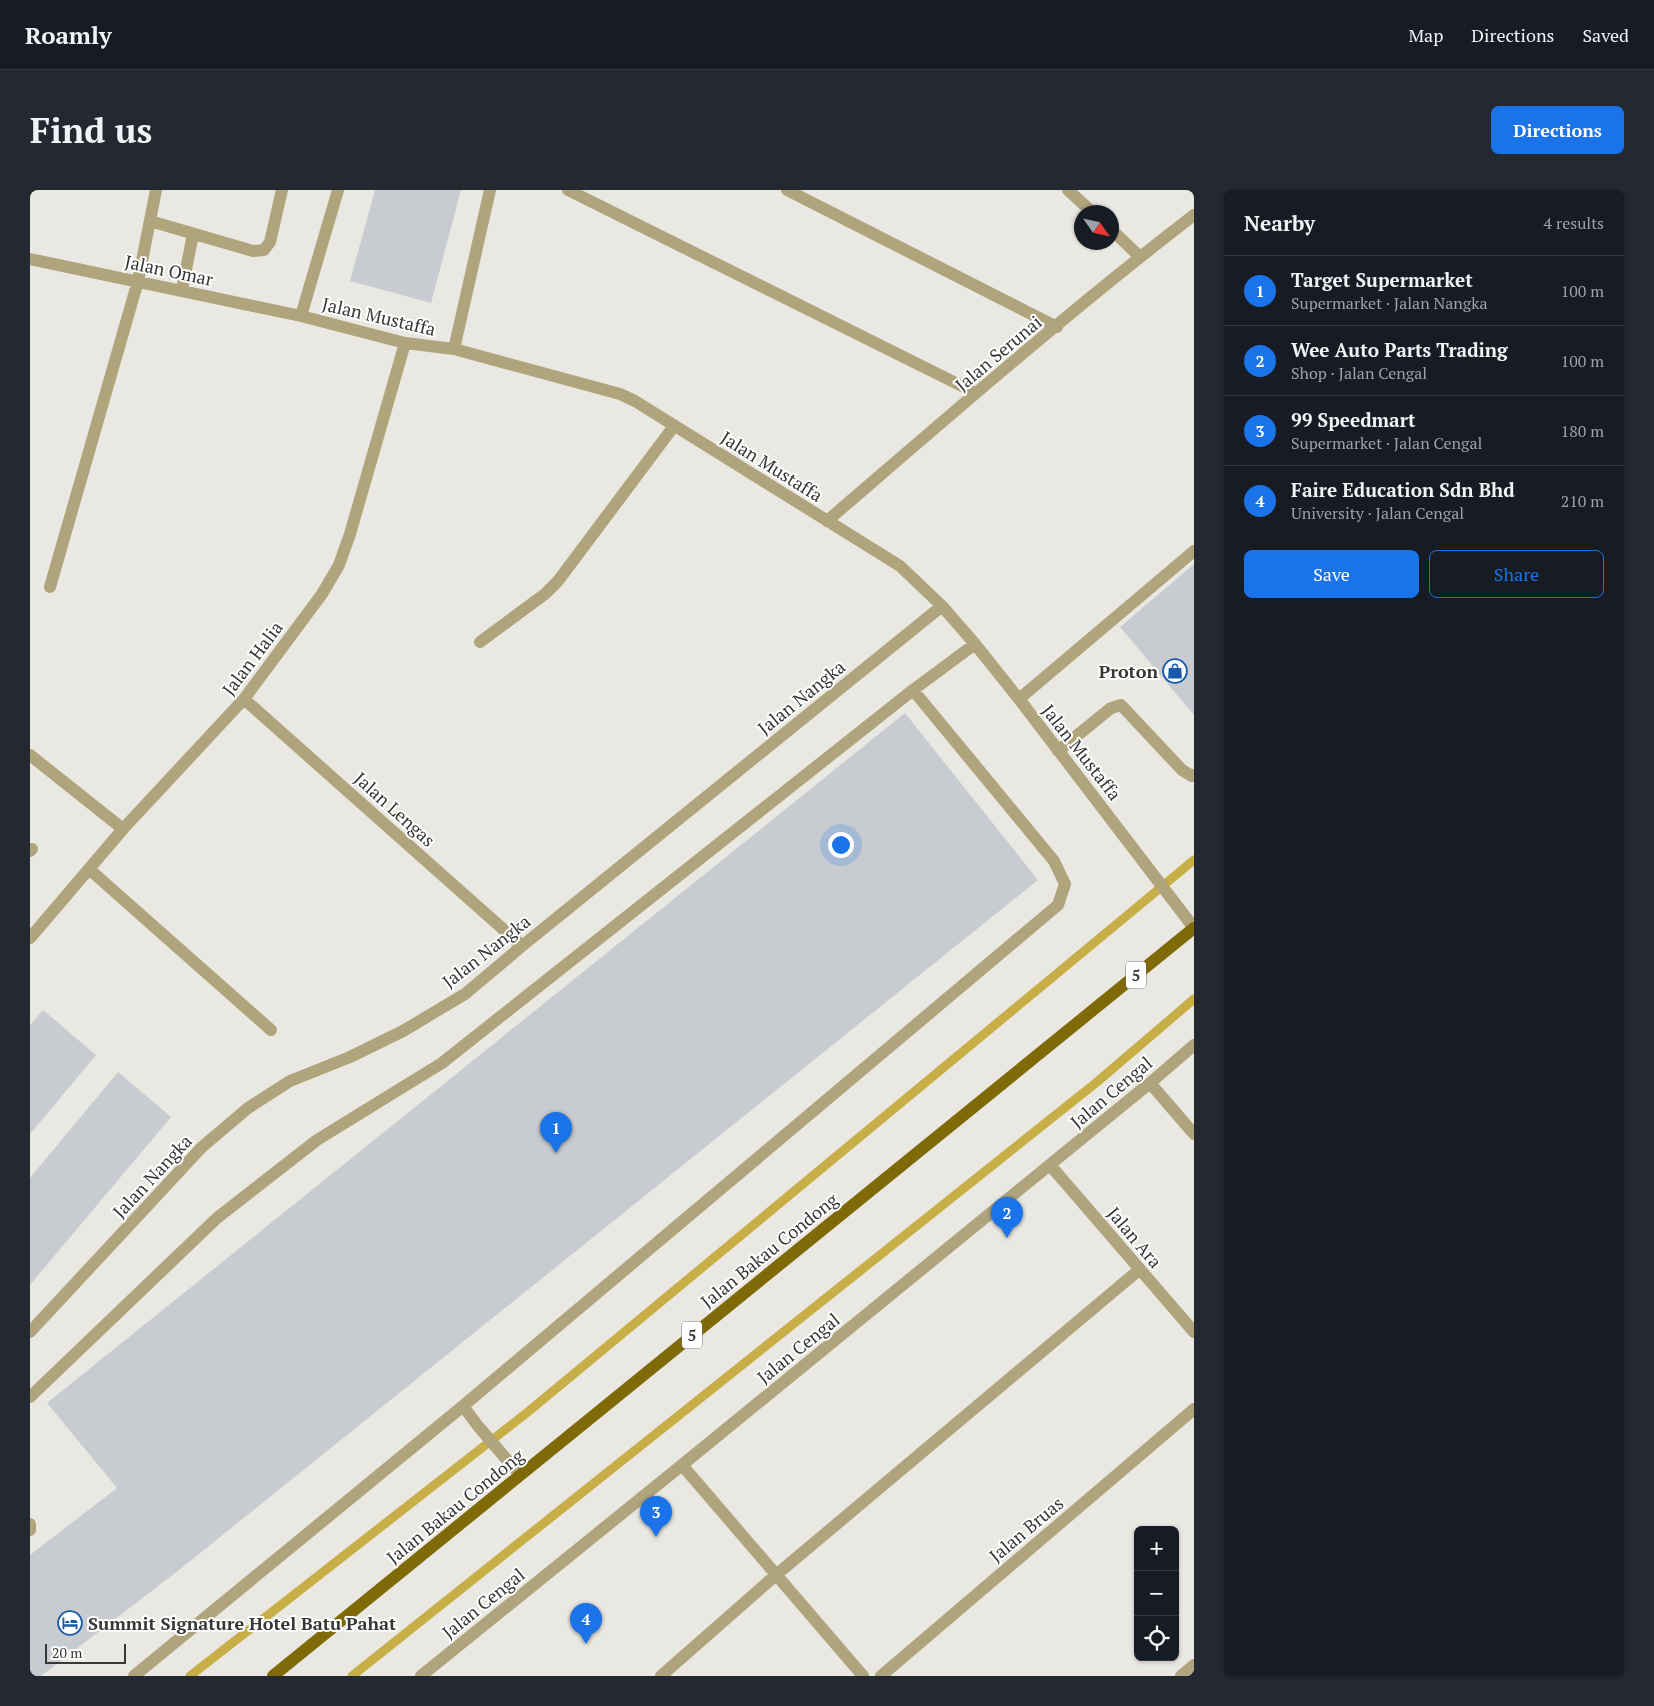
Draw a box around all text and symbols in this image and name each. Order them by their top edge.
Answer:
text: Roamly [25,19,112,51]
text: Map [1408,23,1443,47]
text: Directions [1471,23,1554,47]
text: Saved [1582,23,1629,47]
button: Directions [1491,106,1624,154]
text: Find us [30,107,152,153]
north arrow [1074,205,1119,250]
text: Nearby [1244,209,1315,237]
text: 4 results [1544,212,1604,234]
street label: Jalan Omar [123,249,215,291]
text: Target Supermarket [1291,267,1473,292]
text: 1 [1255,280,1265,302]
text: 100 m [1561,280,1604,302]
street label: Jalan Mustaffa [320,291,438,341]
text: Supermarket · Jalan Nangka [1291,292,1488,314]
street label: Jalan Serunai [950,310,1046,396]
text: Wee Auto Parts Trading [1291,337,1508,362]
text: 2 [1255,350,1265,372]
text: 100 m [1561,350,1604,372]
text: Shop · Jalan Cengal [1291,362,1427,384]
text: 99 Speedmart [1291,407,1415,432]
text: 3 [1255,420,1265,442]
text: 180 m [1561,420,1604,442]
street label: Jalan Mustaffa [717,425,827,507]
text: Supermarket · Jalan Cengal [1291,432,1482,454]
text: Faire Education Sdn Bhd [1291,477,1515,502]
text: 4 [1255,490,1265,512]
text: 210 m [1561,490,1604,512]
text: University · Jalan Cengal [1291,502,1464,524]
button: Save [1244,550,1419,598]
button: Share [1429,550,1604,598]
street label: Jalan Halia [216,616,288,700]
street label: Jalan Nangka [752,654,850,740]
shop icon: Proton [1162,658,1188,684]
place label: Proton [1099,659,1158,683]
street label: Jalan Mustaffa [1037,699,1127,805]
street label: Jalan Lengas [350,766,440,852]
your location [828,832,854,858]
street label: Jalan Nangka [437,909,535,993]
road number: 5 [1126,962,1146,988]
street label: Jalan Cengal [1065,1051,1157,1133]
pin: 1 [540,1112,572,1153]
street label: Jalan Nangka [107,1129,197,1223]
street label: Jalan Bakau Condong [695,1187,843,1313]
pin: 2 [991,1197,1023,1238]
street label: Jalan Ara [1102,1201,1168,1273]
street label: Jalan Cengal [752,1307,844,1389]
road number: 5 [682,1322,702,1348]
street label: Jalan Bakau Condong [381,1443,529,1569]
street label: Jalan Bruas [984,1491,1068,1567]
pin: 3 [640,1496,672,1537]
map controls [1134,1526,1179,1661]
button: + [1134,1526,1179,1571]
street label: Jalan Cengal [437,1562,529,1644]
button: − [1134,1571,1179,1616]
pin: 4 [570,1603,602,1644]
hotel icon: Summit Signature Hotel Batu Pahat [57,1610,83,1636]
place label: Summit Signature Hotel Batu Pahat [88,1611,396,1635]
button: locate [1134,1616,1179,1661]
scale bar [45,1641,126,1664]
text: 20 m [52,1643,82,1662]

